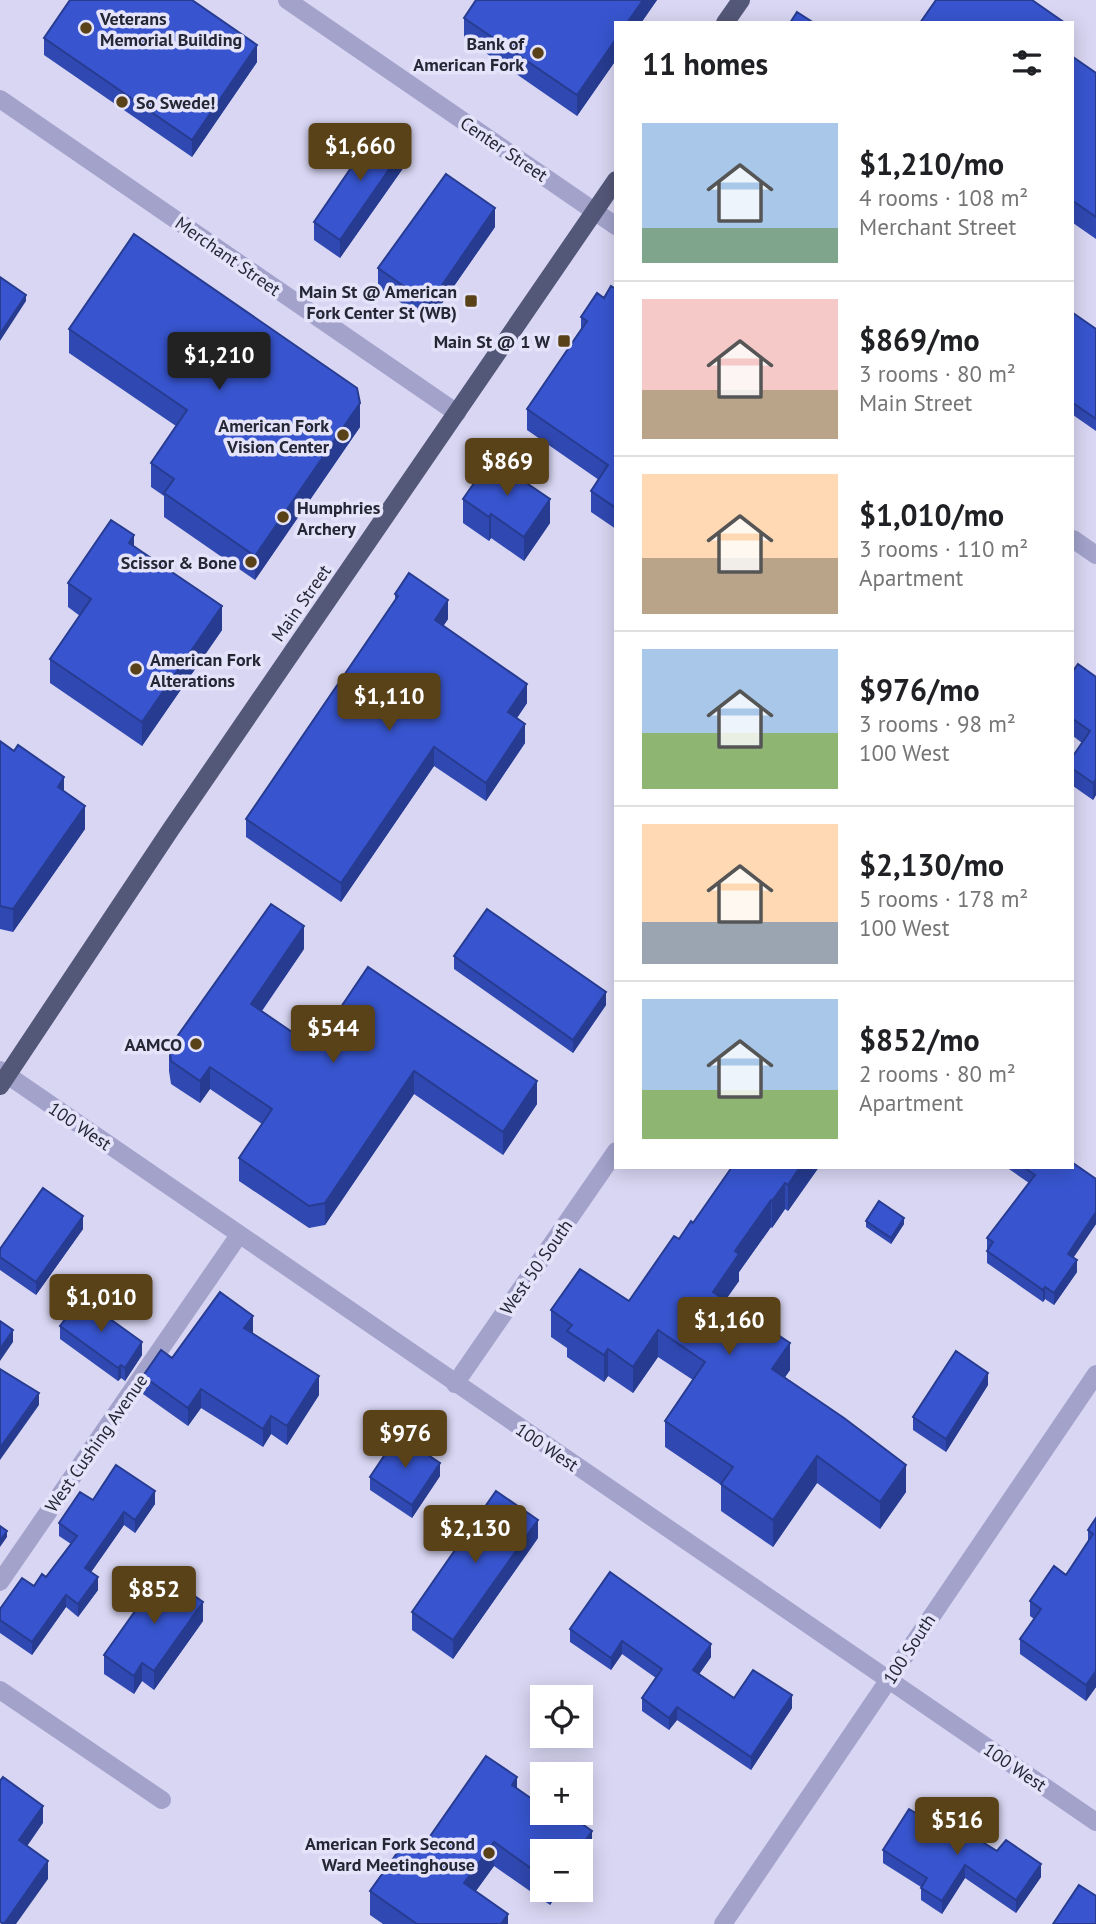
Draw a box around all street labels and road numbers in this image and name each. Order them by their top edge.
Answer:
street label: Center Street [456,111,552,187]
street label: Merchant Street [171,211,285,301]
street label: Main Street [266,560,336,646]
street label: 100 West [44,1097,116,1155]
street label: West 50 South [495,1215,577,1319]
street label: West Cushing Avenue [40,1369,152,1517]
street label: 100 West [511,1418,583,1476]
street label: 100 South [878,1610,940,1688]
street label: 100 West [979,1738,1051,1796]

